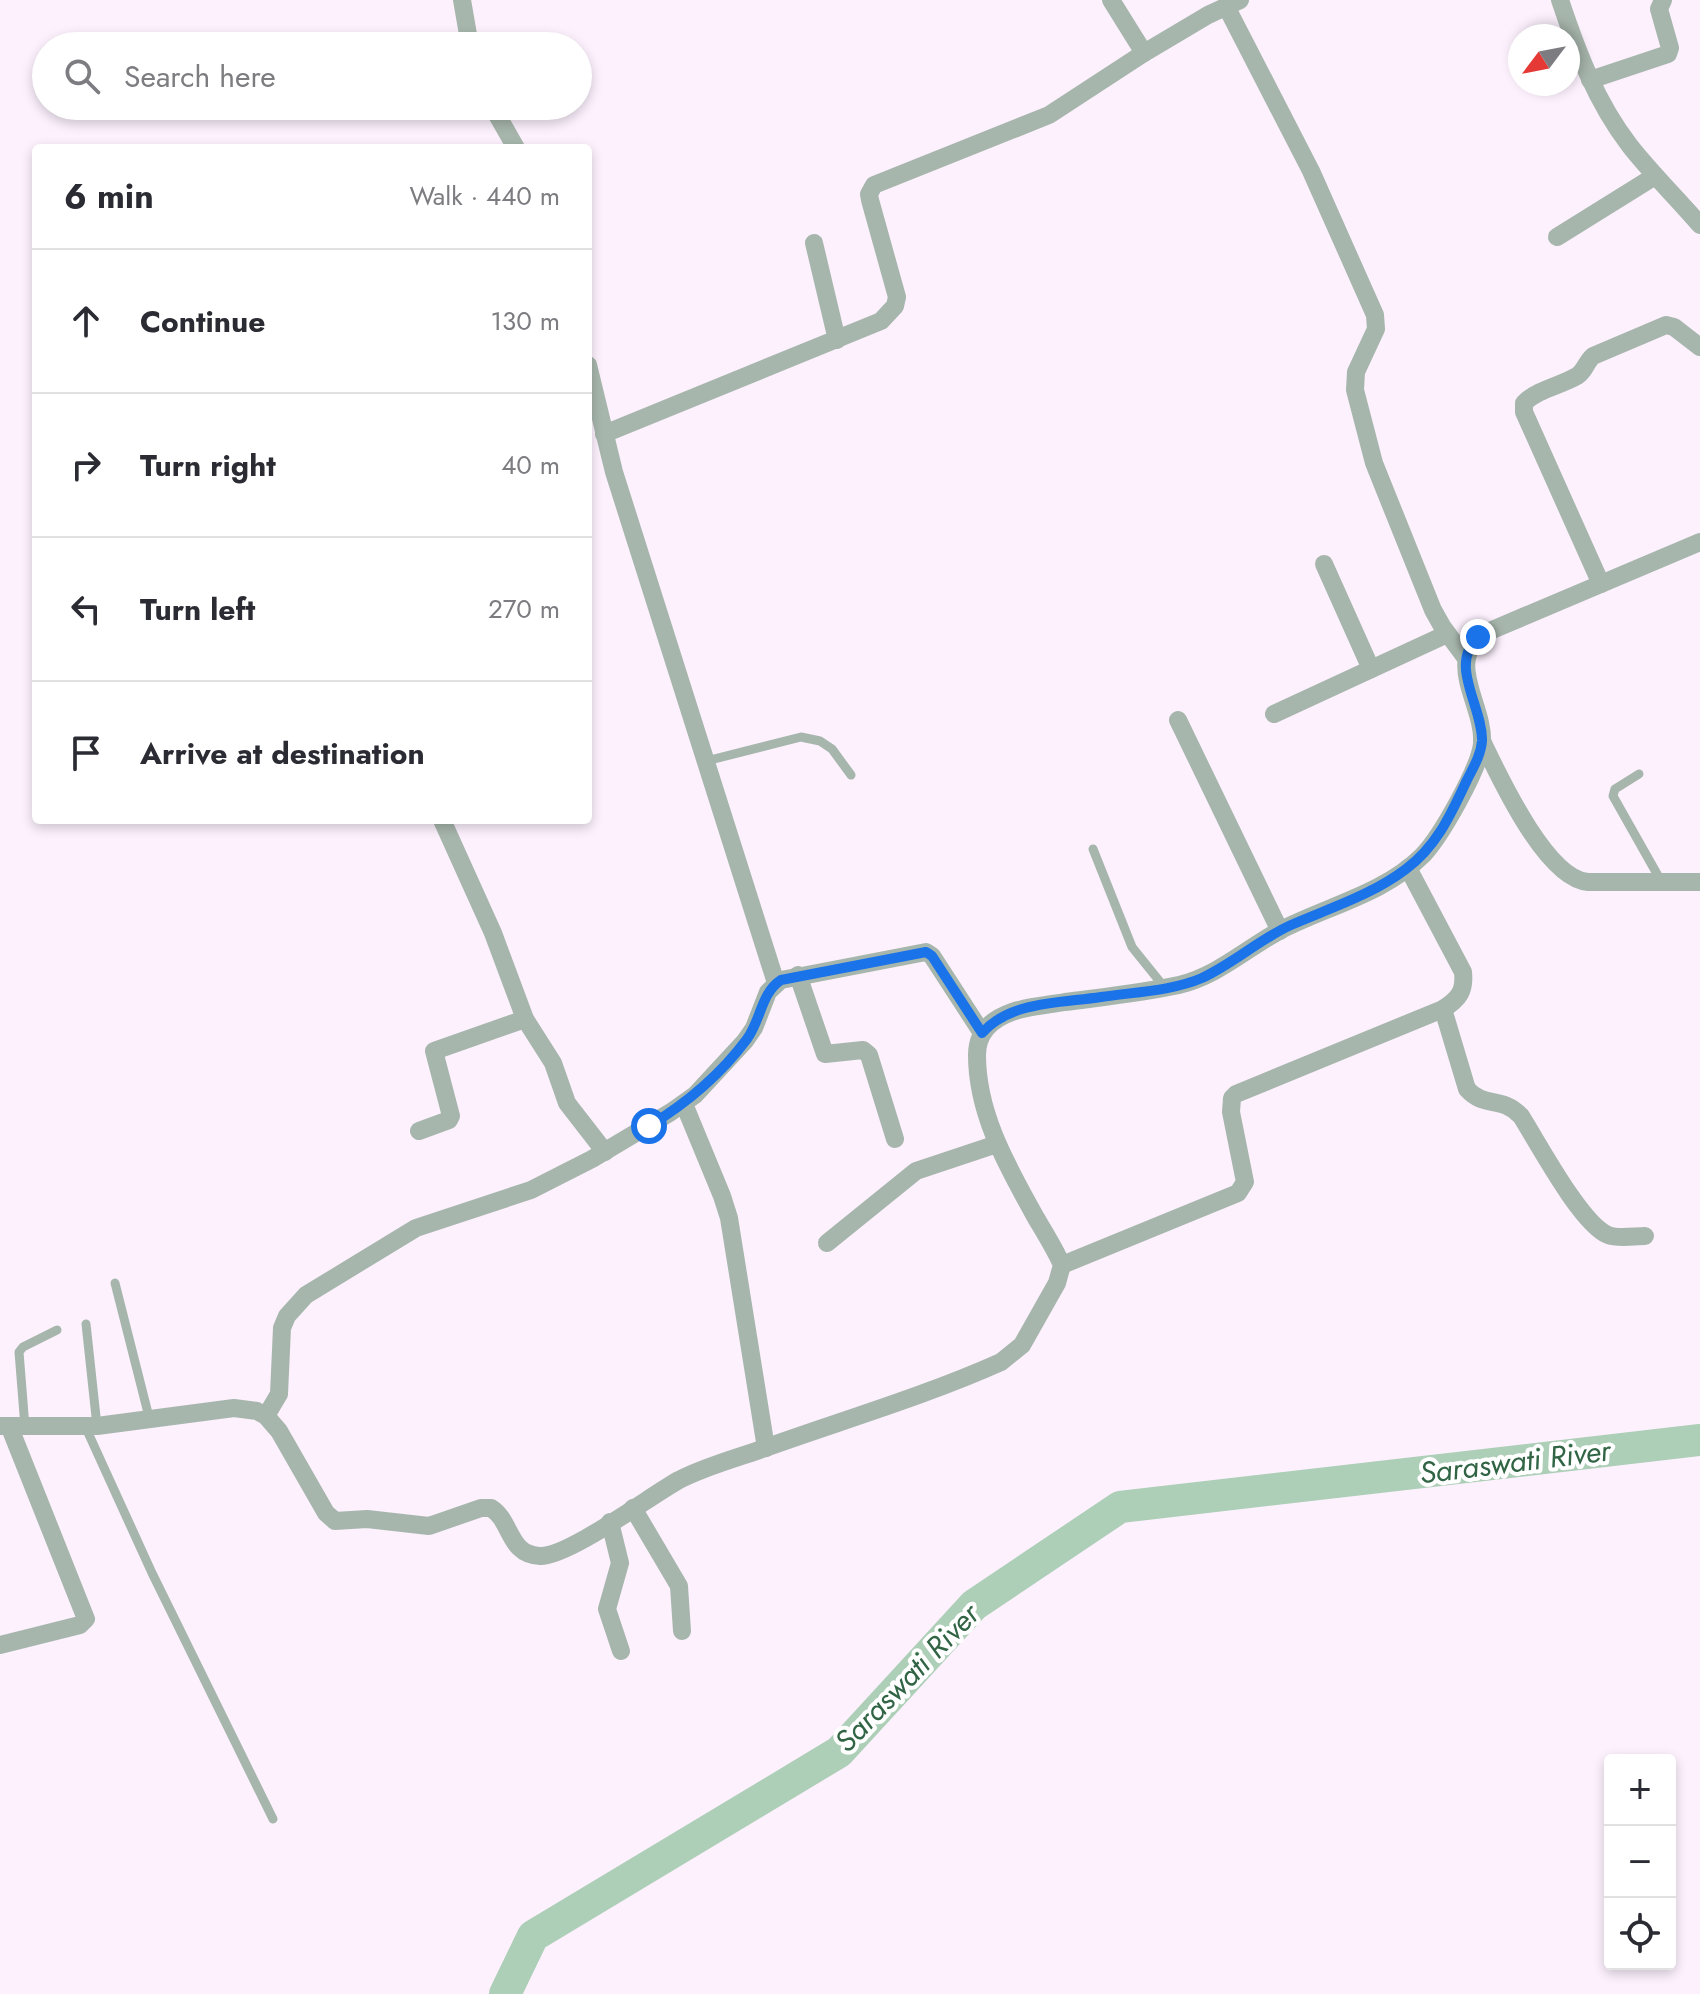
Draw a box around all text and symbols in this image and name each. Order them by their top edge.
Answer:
north arrow [1508,24,1580,96]
search box [32,32,592,120]
icon: search [60,54,104,98]
text: Search here [124,55,276,98]
text: 6 min [64,172,154,221]
text: Walk · 440 m [410,177,560,215]
icon: ahead [64,299,108,343]
text: Continue [140,300,266,343]
text: 130 m [490,302,560,340]
icon: right [64,443,108,487]
text: Turn right [140,444,276,487]
text: 40 m [501,446,560,484]
icon: left [64,587,108,631]
text: Turn left [140,588,255,631]
text: 270 m [488,590,560,628]
route end [1460,619,1496,655]
icon: arrive [64,731,108,775]
text: Arrive at destination [140,732,425,775]
route start [631,1108,667,1144]
water label: Saraswati River [1417,1428,1615,1495]
water label: Saraswati River [825,1592,990,1762]
map controls [1604,1754,1676,1970]
button: + [1604,1754,1676,1826]
button: − [1604,1826,1676,1898]
button: locate [1604,1898,1676,1970]

